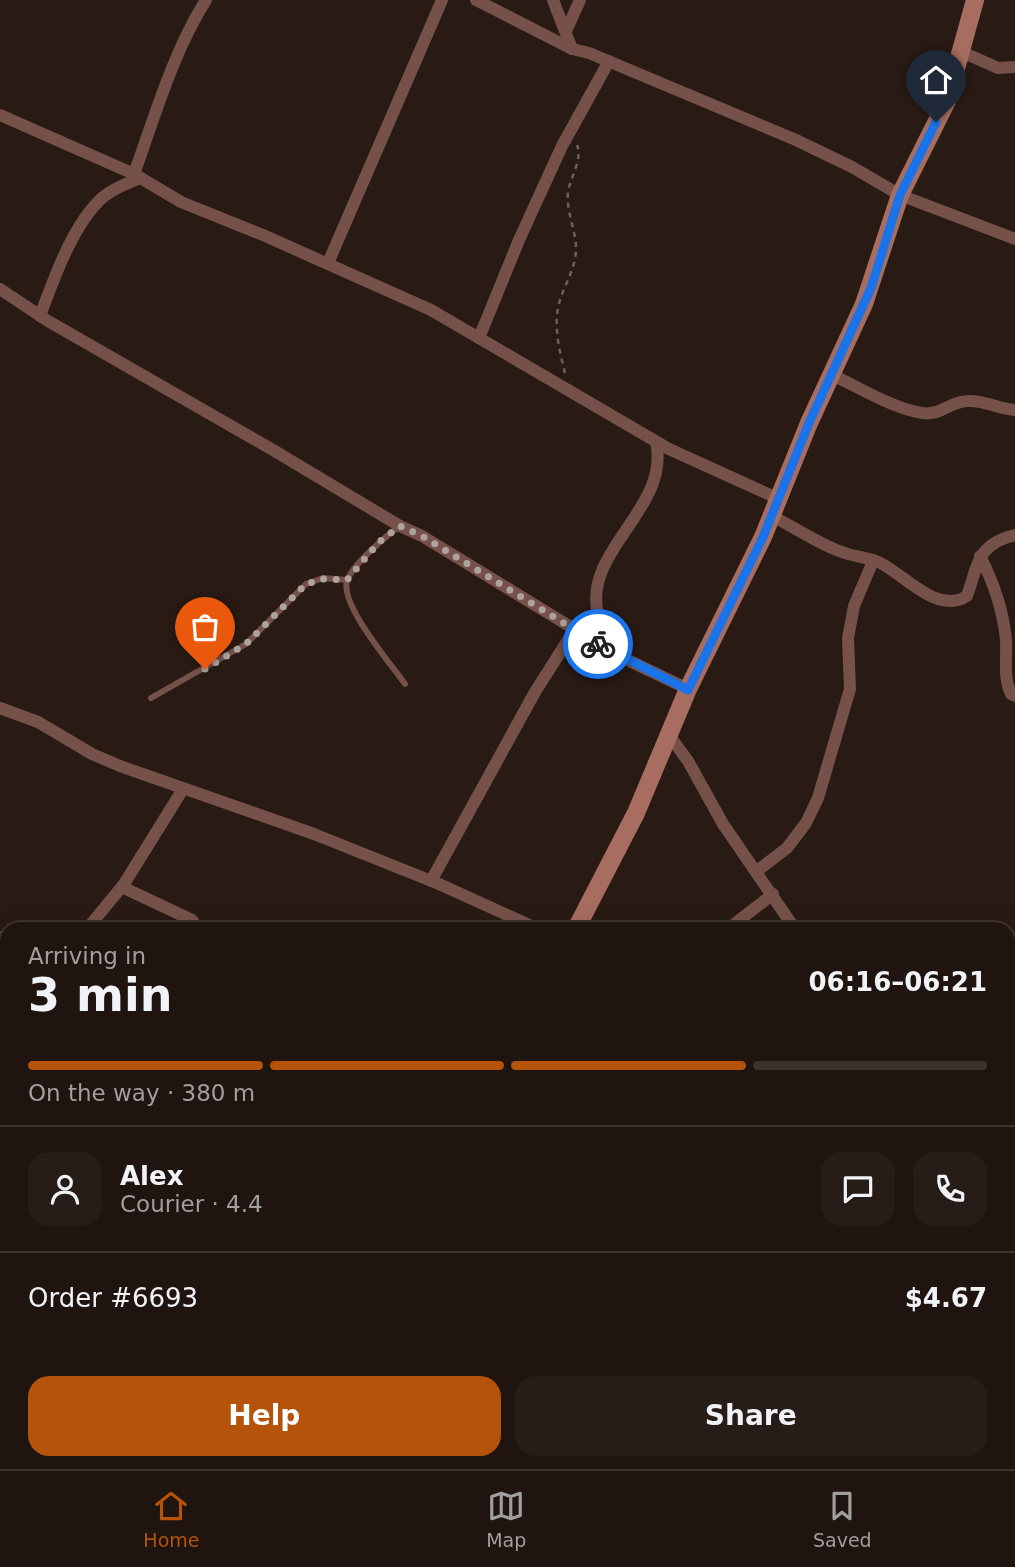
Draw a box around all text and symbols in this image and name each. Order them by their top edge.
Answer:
pin [906,50,966,122]
icon: home [917,61,955,99]
pin [175,597,235,669]
icon: bag [186,608,224,646]
courier [563,609,633,679]
icon: bike [579,625,617,663]
text: Arriving in [28,943,146,969]
text: 06:16–06:21 [808,967,987,997]
text: 3 min [28,968,172,1022]
text: On the way · 380 m [28,1080,255,1106]
button: person [28,1152,102,1226]
button: chat [821,1152,895,1226]
button: phone [913,1152,987,1226]
text: Alex [120,1161,183,1191]
text: Courier · 4.4 [120,1191,263,1217]
text: Order #6693 [28,1283,198,1313]
text: $4.67 [905,1283,987,1313]
button: Help [28,1376,501,1456]
button: Share [515,1376,987,1456]
tab: Home [143,1487,199,1551]
tab: Map [486,1487,526,1551]
tab: Saved [813,1487,872,1551]

